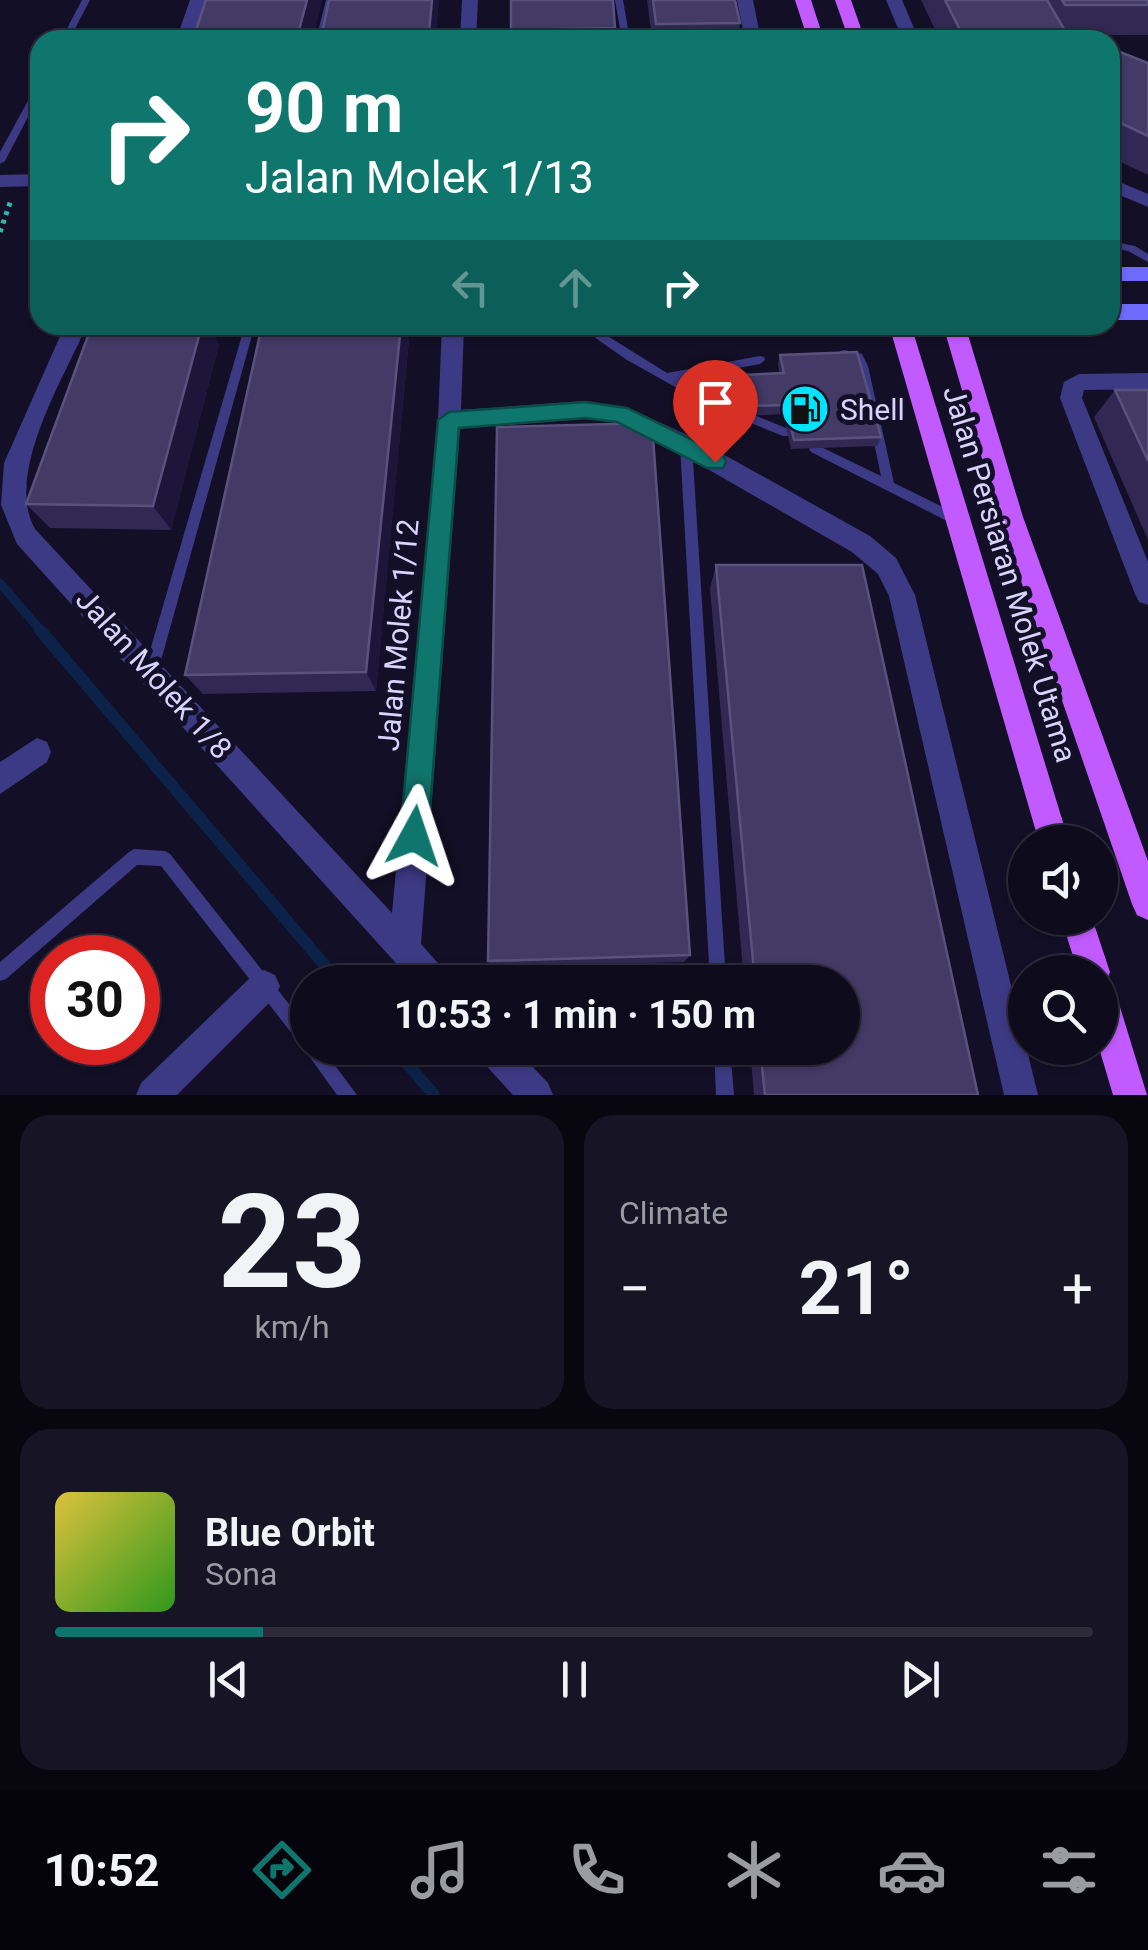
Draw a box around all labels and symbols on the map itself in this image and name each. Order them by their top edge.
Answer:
pin [673,360,758,463]
street label: Jalan Persiaran Molek Utama [936,382,1084,766]
fuel station icon: Shell [779,383,831,435]
place label: Shell [840,392,905,427]
street label: Jalan Molek 1/12 [370,518,426,752]
street label: Jalan Molek 1/8 [69,582,239,766]
position arrow [362,784,466,888]
speed limit sign: 30 [30,935,160,1065]

